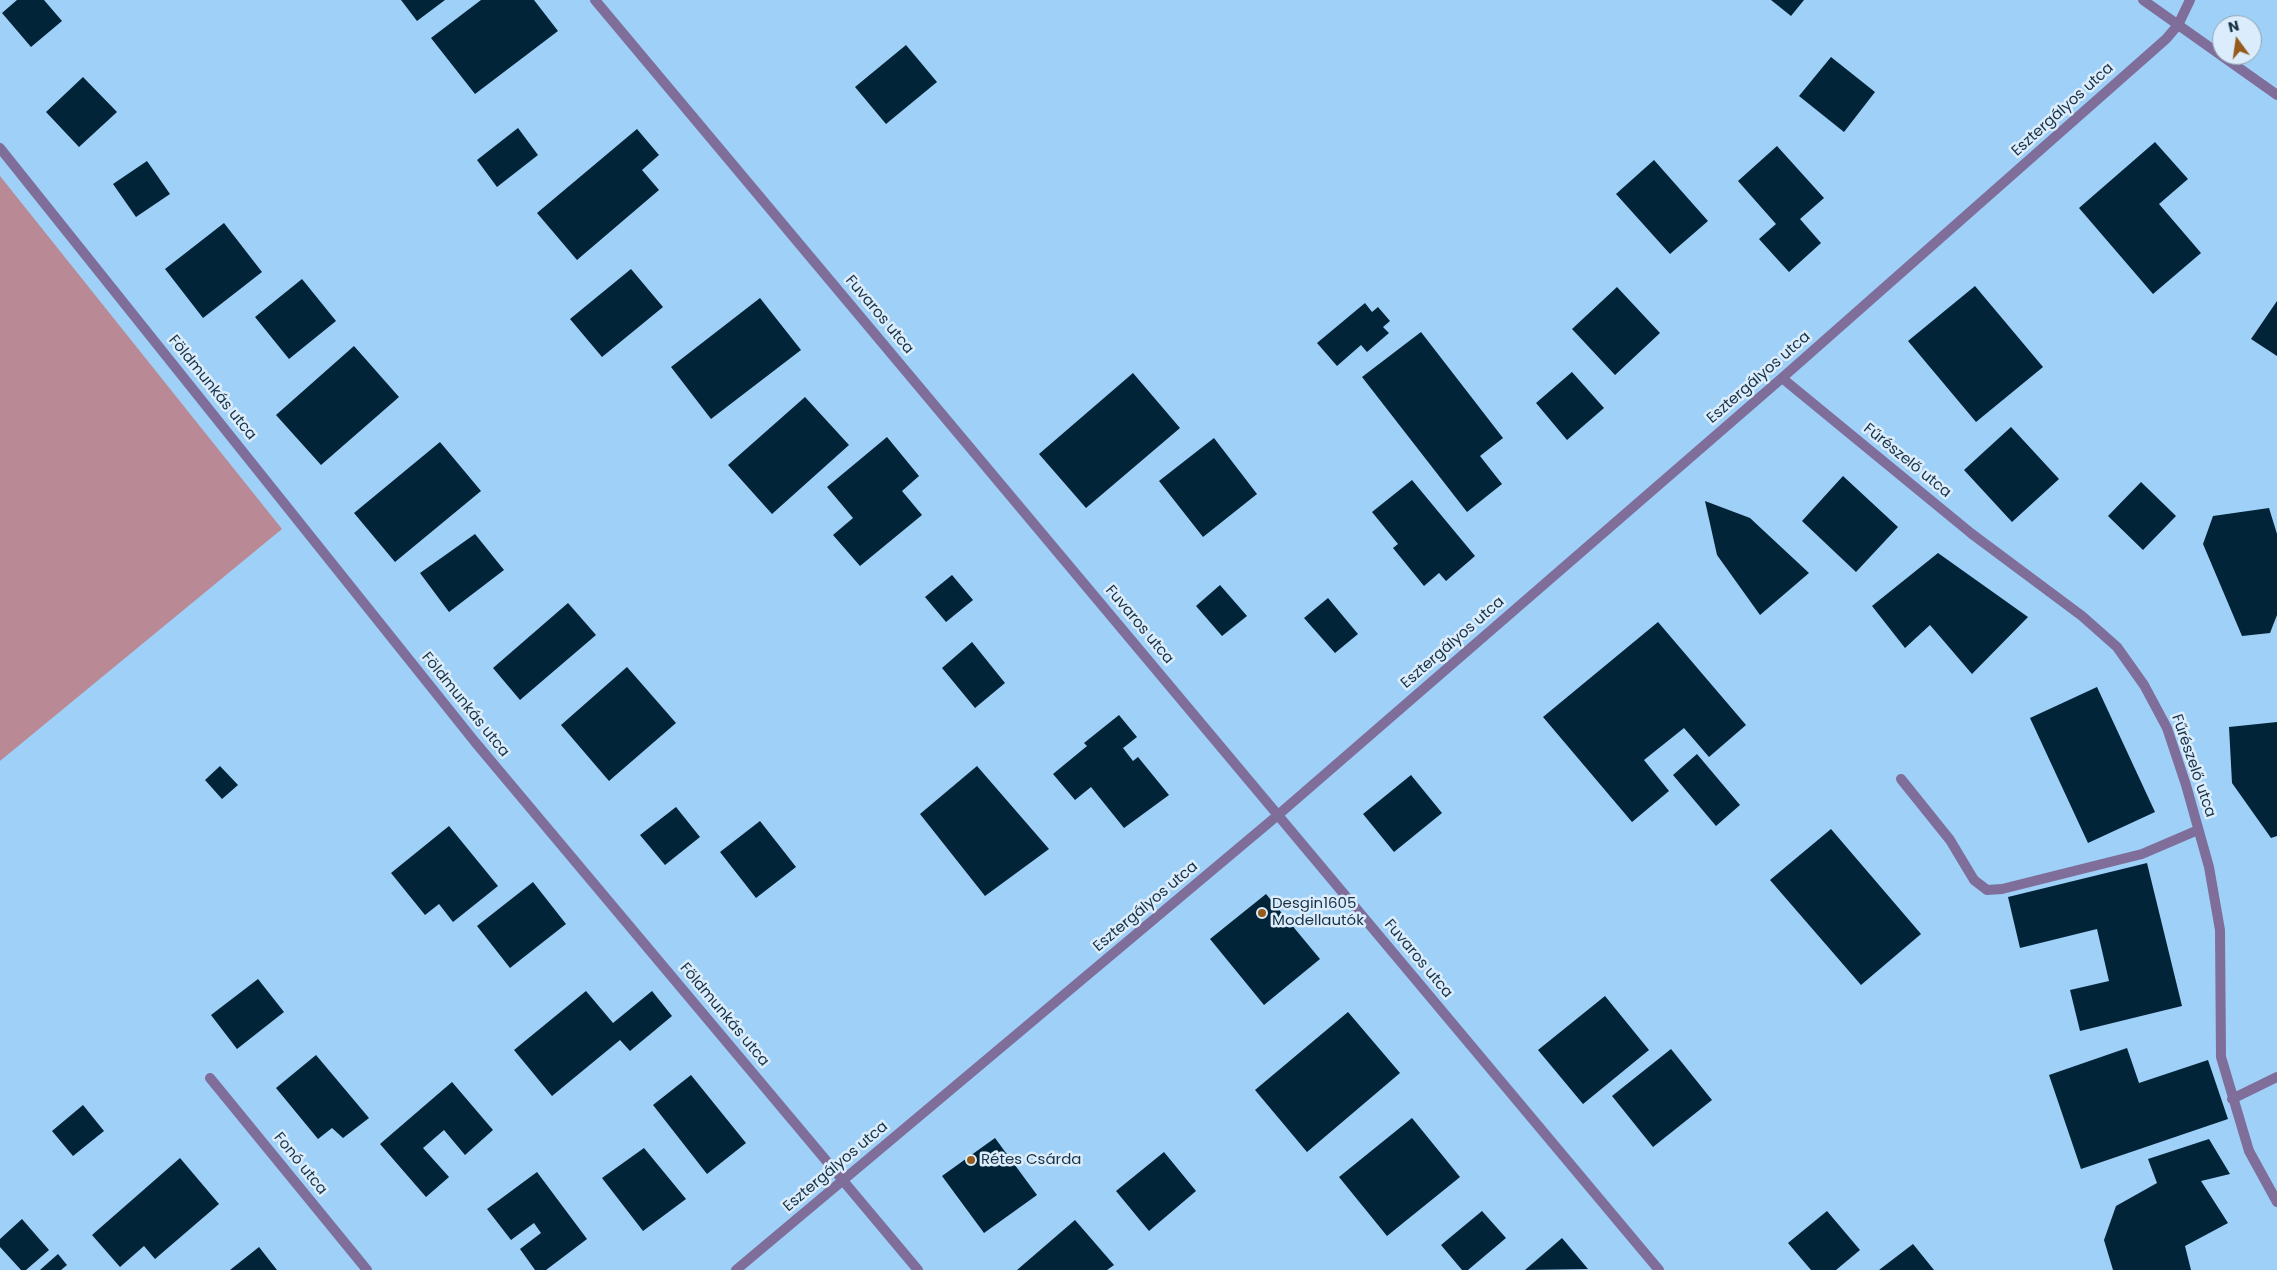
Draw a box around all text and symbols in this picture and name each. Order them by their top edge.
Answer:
north arrow [2212,15,2262,65]
text: N [2226,15,2241,37]
street label: Esztergályos utca [2008,60,2118,160]
street label: Fuvaros utca [841,272,917,358]
street label: Esztergályos utca [1704,328,1814,428]
street label: Földmunkás utca [164,332,260,444]
street label: Fűrészelő utca [1860,420,1954,502]
street label: Fuvaros utca [1101,582,1177,668]
street label: Esztergályos utca [1398,593,1508,693]
street label: Földmunkás utca [417,649,513,761]
street label: Fűrészelő utca [2167,712,2219,820]
street label: Esztergályos utca [1090,858,1202,956]
place label: Desgin1605 Modellautók [1272,895,1364,930]
marker: Desgin1605 Modellautók [1256,907,1268,919]
street label: Fuvaros utca [1380,916,1456,1002]
street label: Földmunkás utca [675,960,773,1070]
street label: Esztergályos utca [780,1118,892,1216]
street label: Fonó utca [270,1129,330,1199]
place label: Rétes Csárda [981,1151,1081,1169]
marker: Rétes Csárda [965,1154,977,1166]

